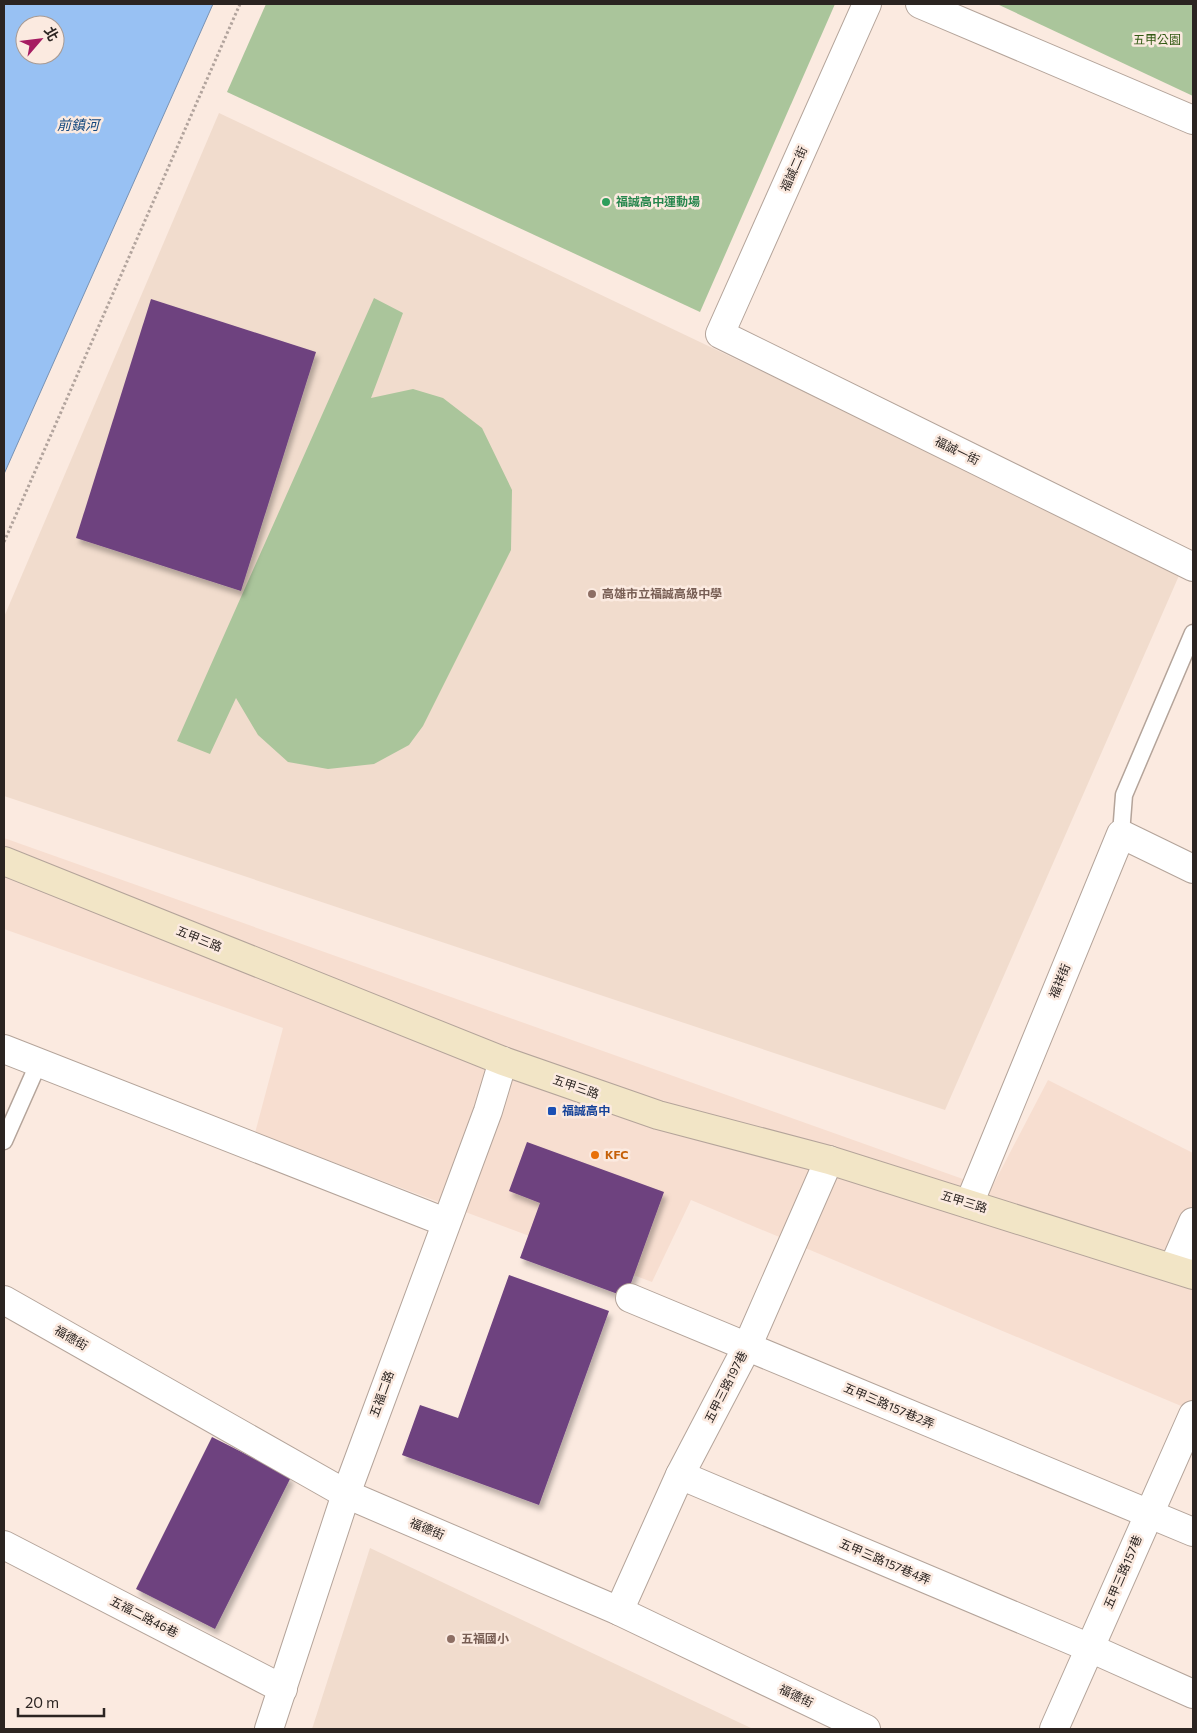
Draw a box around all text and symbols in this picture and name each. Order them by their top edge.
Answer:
north arrow [15,15,65,65]
text: 北 [41,23,63,44]
park label: 五甲公園 [1133,32,1181,46]
water label: 前鎮河 [57,116,102,133]
street label: 福誠二街 [777,144,809,193]
place label: 福誠高中運動場 [616,194,700,208]
marker: 福誠高中運動場 [600,196,612,208]
street label: 福誠一街 [933,433,982,467]
place label: 高雄市立福誠高級中學 [602,586,722,600]
marker: 高雄市立福誠高級中學 [586,588,598,600]
street label: 五甲三路 [174,923,224,954]
street label: 福祥街 [1046,961,1072,1000]
street label: 五甲三路 [551,1072,601,1100]
place label: 福誠高中 [562,1103,610,1117]
marker: 福誠高中 [546,1105,558,1117]
place label: KFC [605,1147,629,1161]
marker: KFC [589,1149,601,1161]
street label: 五甲三路 [939,1187,989,1215]
street label: 福德街 [52,1322,91,1352]
street label: 五甲三路197巷 [701,1348,749,1425]
street label: 五福二路 [366,1369,396,1419]
street label: 五甲三路157巷2弄 [842,1380,937,1430]
street label: 福德街 [408,1515,447,1542]
street label: 五甲三路157巷 [1100,1533,1144,1610]
street label: 五甲三路157巷4弄 [838,1536,933,1587]
street label: 五福二路46巷 [108,1593,181,1639]
place label: 五福國小 [461,1631,509,1645]
marker: 五福國小 [445,1633,457,1645]
street label: 福德街 [777,1681,816,1709]
scale bar [18,1686,104,1718]
text: 20 m [25,1693,59,1711]

